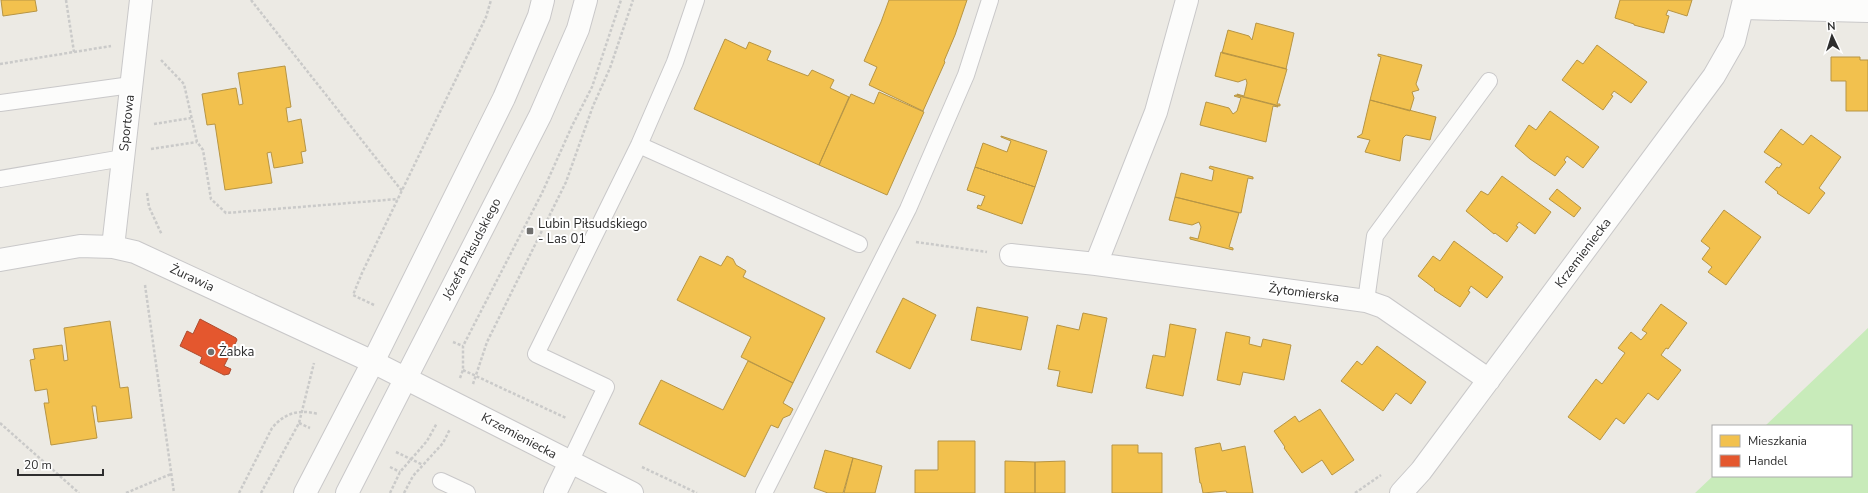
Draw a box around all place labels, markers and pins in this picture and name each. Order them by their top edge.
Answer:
place label: Lubin Piłsudskiego - Las 01 [538,215,647,248]
marker: Lubin Piłsudskiego - Las 01 [525,226,535,236]
place label: Żabka [219,342,254,361]
marker: Żabka [206,347,216,357]

